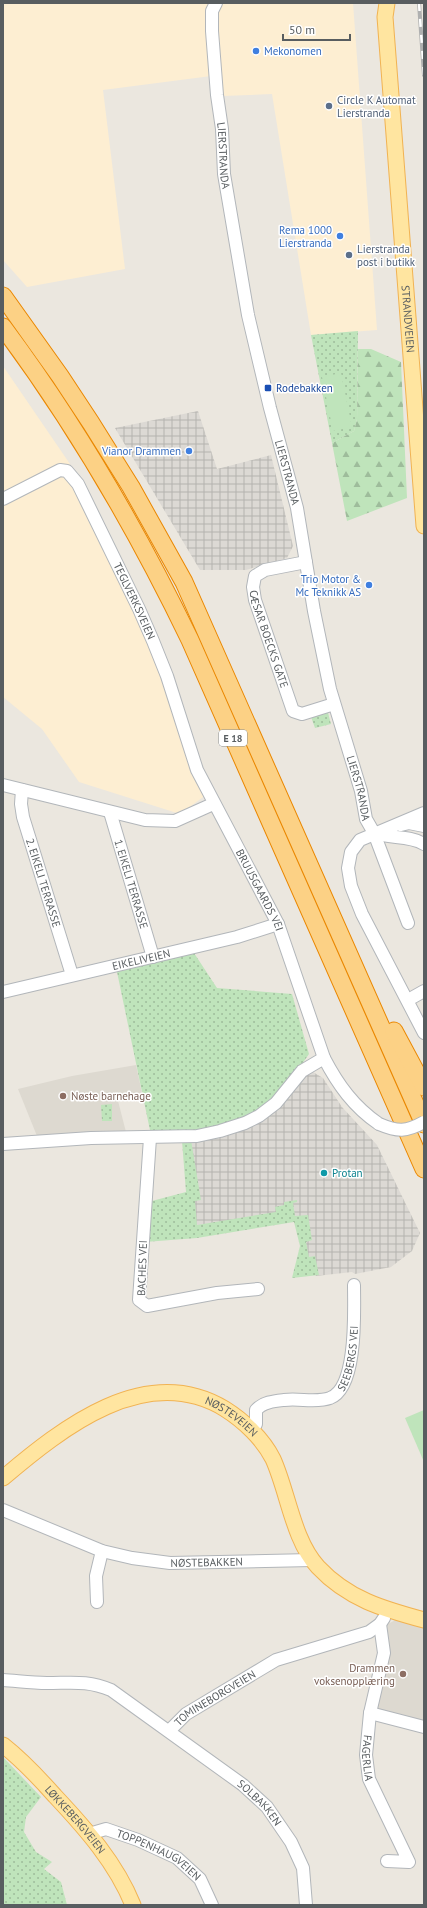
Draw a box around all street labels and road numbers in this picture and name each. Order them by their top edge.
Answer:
street label: LIERSTRANDA [214,121,233,190]
street label: STRANDVEIEN [399,285,418,353]
street label: LIERSTRANDA [272,438,303,507]
street label: TEGLVERKSVEIEN [110,560,158,642]
street label: CÆSAR BOECKS GATE [247,589,292,690]
road number: E 18 [219,730,247,746]
street label: LIERSTRANDA [344,754,373,822]
street label: 2. EIKELI TERRASSE [23,836,64,929]
street label: 1. EIKELI TERRASSE [111,838,151,930]
street label: BRUUSGAARDS VEI [233,847,287,933]
street label: EIKELIVEIEN [111,946,172,973]
street label: BACHES VEI [134,1240,150,1296]
street label: SEEBERGS VEI [334,1325,361,1394]
street label: NØSTEVEIEN [203,1393,261,1439]
street label: NØSTEBAKKEN [170,1554,243,1570]
street label: TOMINEBORGVEIEN [171,1667,258,1729]
street label: FAGERLIA [359,1734,376,1782]
street label: SOLBAKKEN [235,1776,285,1828]
street label: LØKKEBERGVEIEN [42,1783,109,1856]
street label: TOPPENHAUGVEIEN [115,1826,204,1883]

